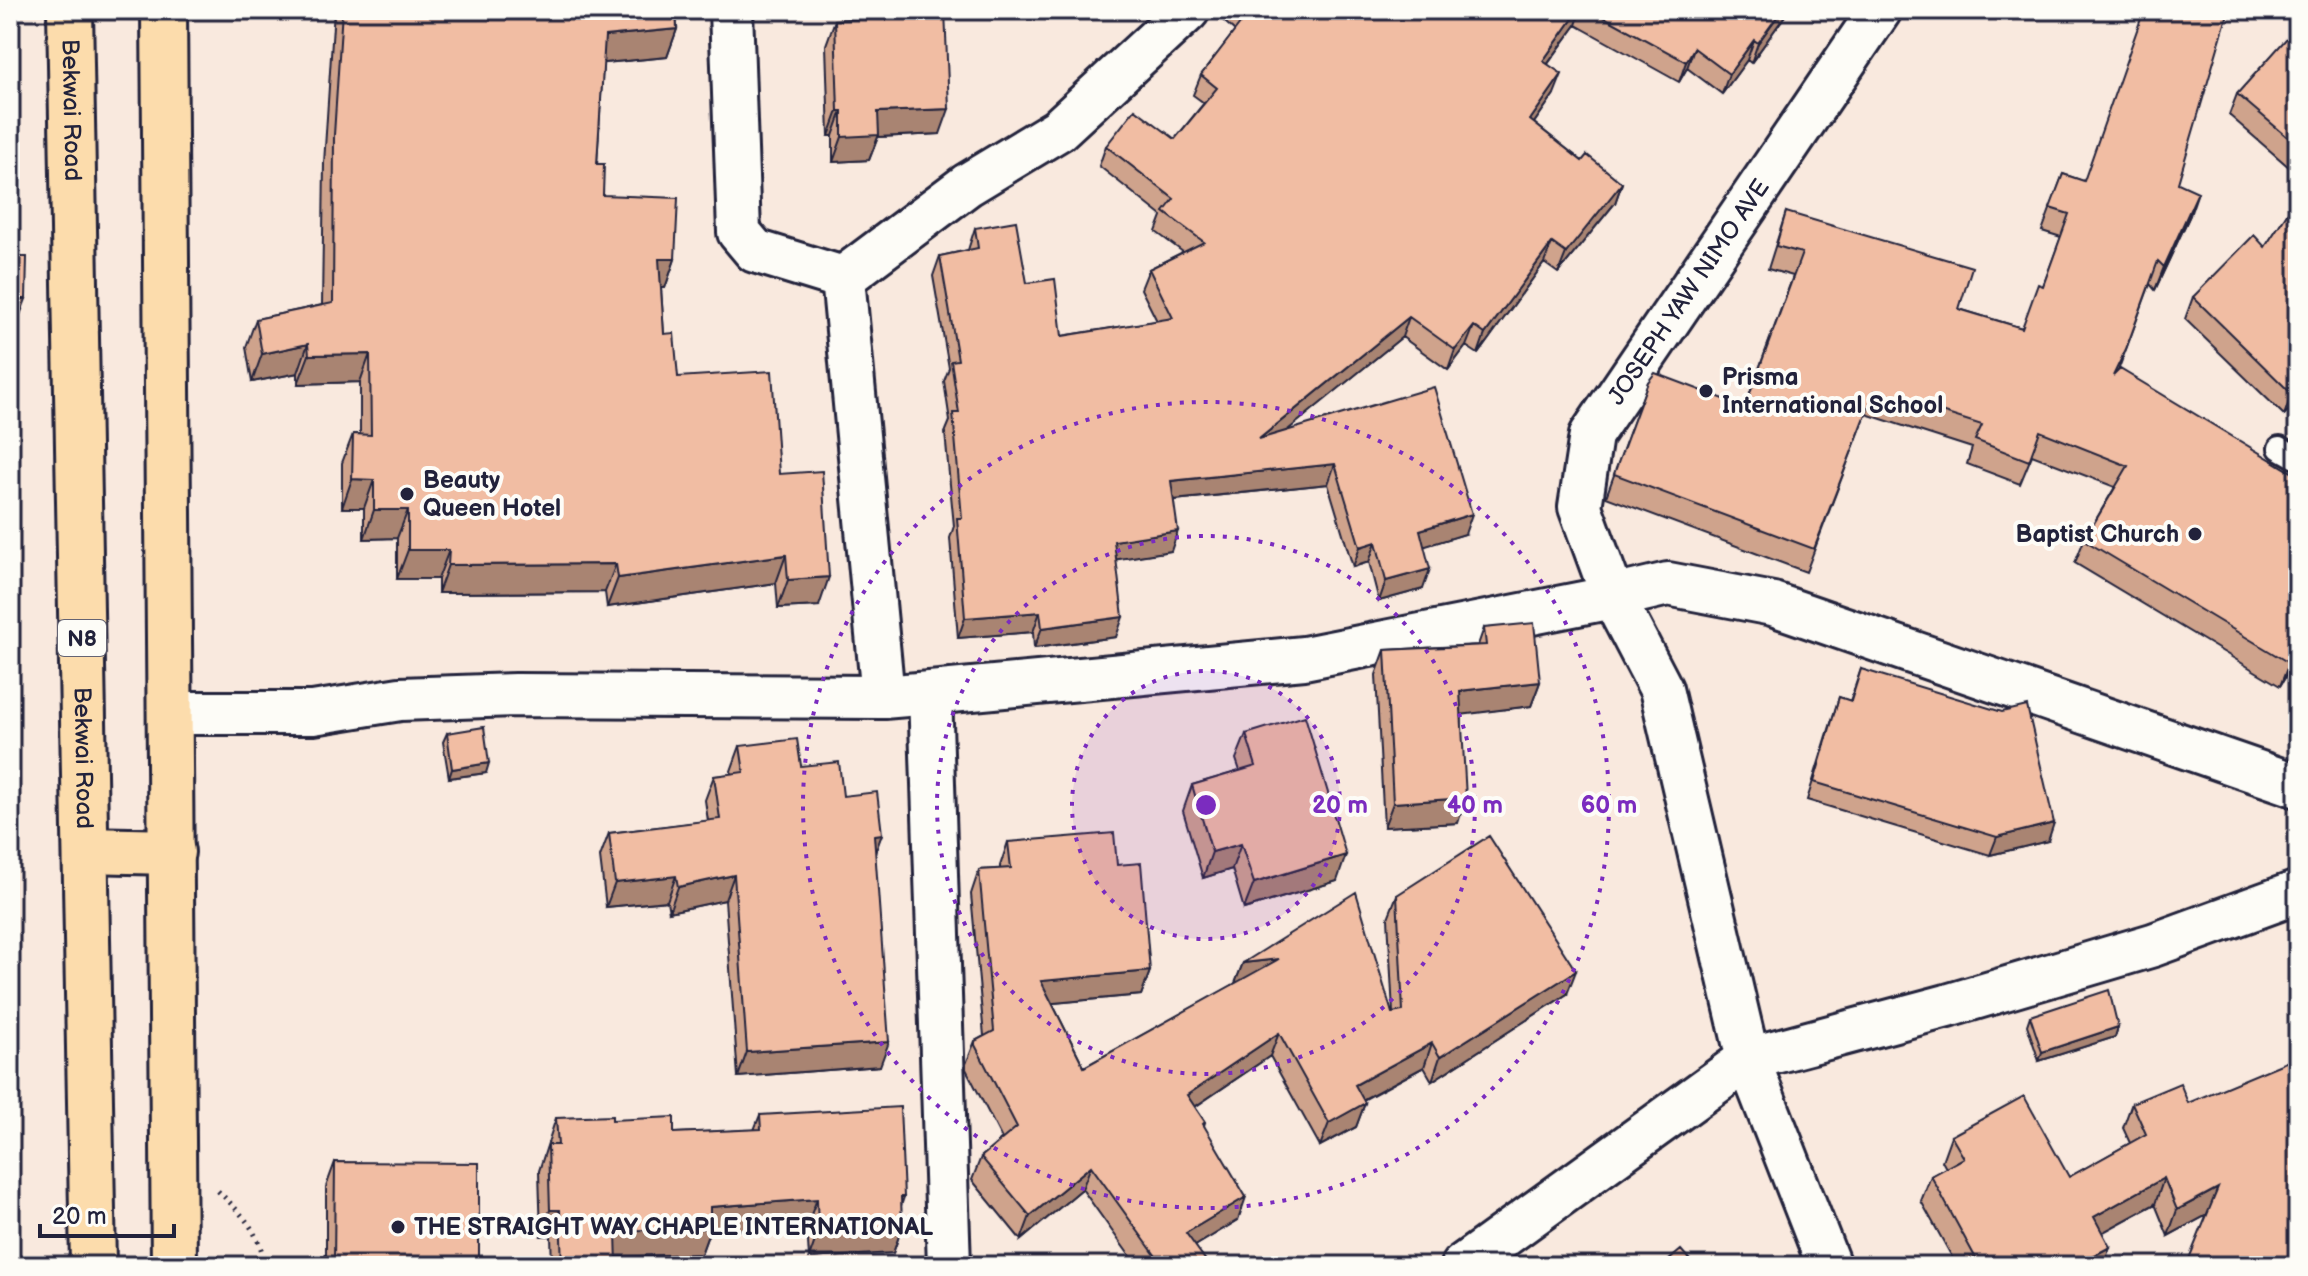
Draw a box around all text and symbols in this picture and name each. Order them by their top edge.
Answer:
street label: Bekwai Road [56,39,87,181]
street label: JOSEPH YAW NIMO AVE [1602,174,1776,411]
place label: Prisma International School [1722,363,1943,420]
marker: Prisma International School [1697,382,1715,400]
place label: Beauty Queen Hotel [423,466,561,523]
marker: Beauty Queen Hotel [398,485,416,503]
place label: Baptist Church [2016,520,2179,549]
marker: Baptist Church [2186,525,2204,543]
road number: N8 [58,620,106,656]
street label: Bekwai Road [67,687,99,829]
centre of rings [1192,791,1220,819]
text: 20 m [1312,791,1368,820]
text: 40 m [1447,791,1503,820]
text: 60 m [1581,791,1637,820]
scale bar [40,1188,174,1238]
text: 20 m [52,1202,107,1231]
place label: THE STRAIGHT WAY CHAPLE INTERNATIONAL [414,1213,933,1242]
marker: THE STRAIGHT WAY CHAPLE INTERNATIONAL [389,1218,407,1236]

